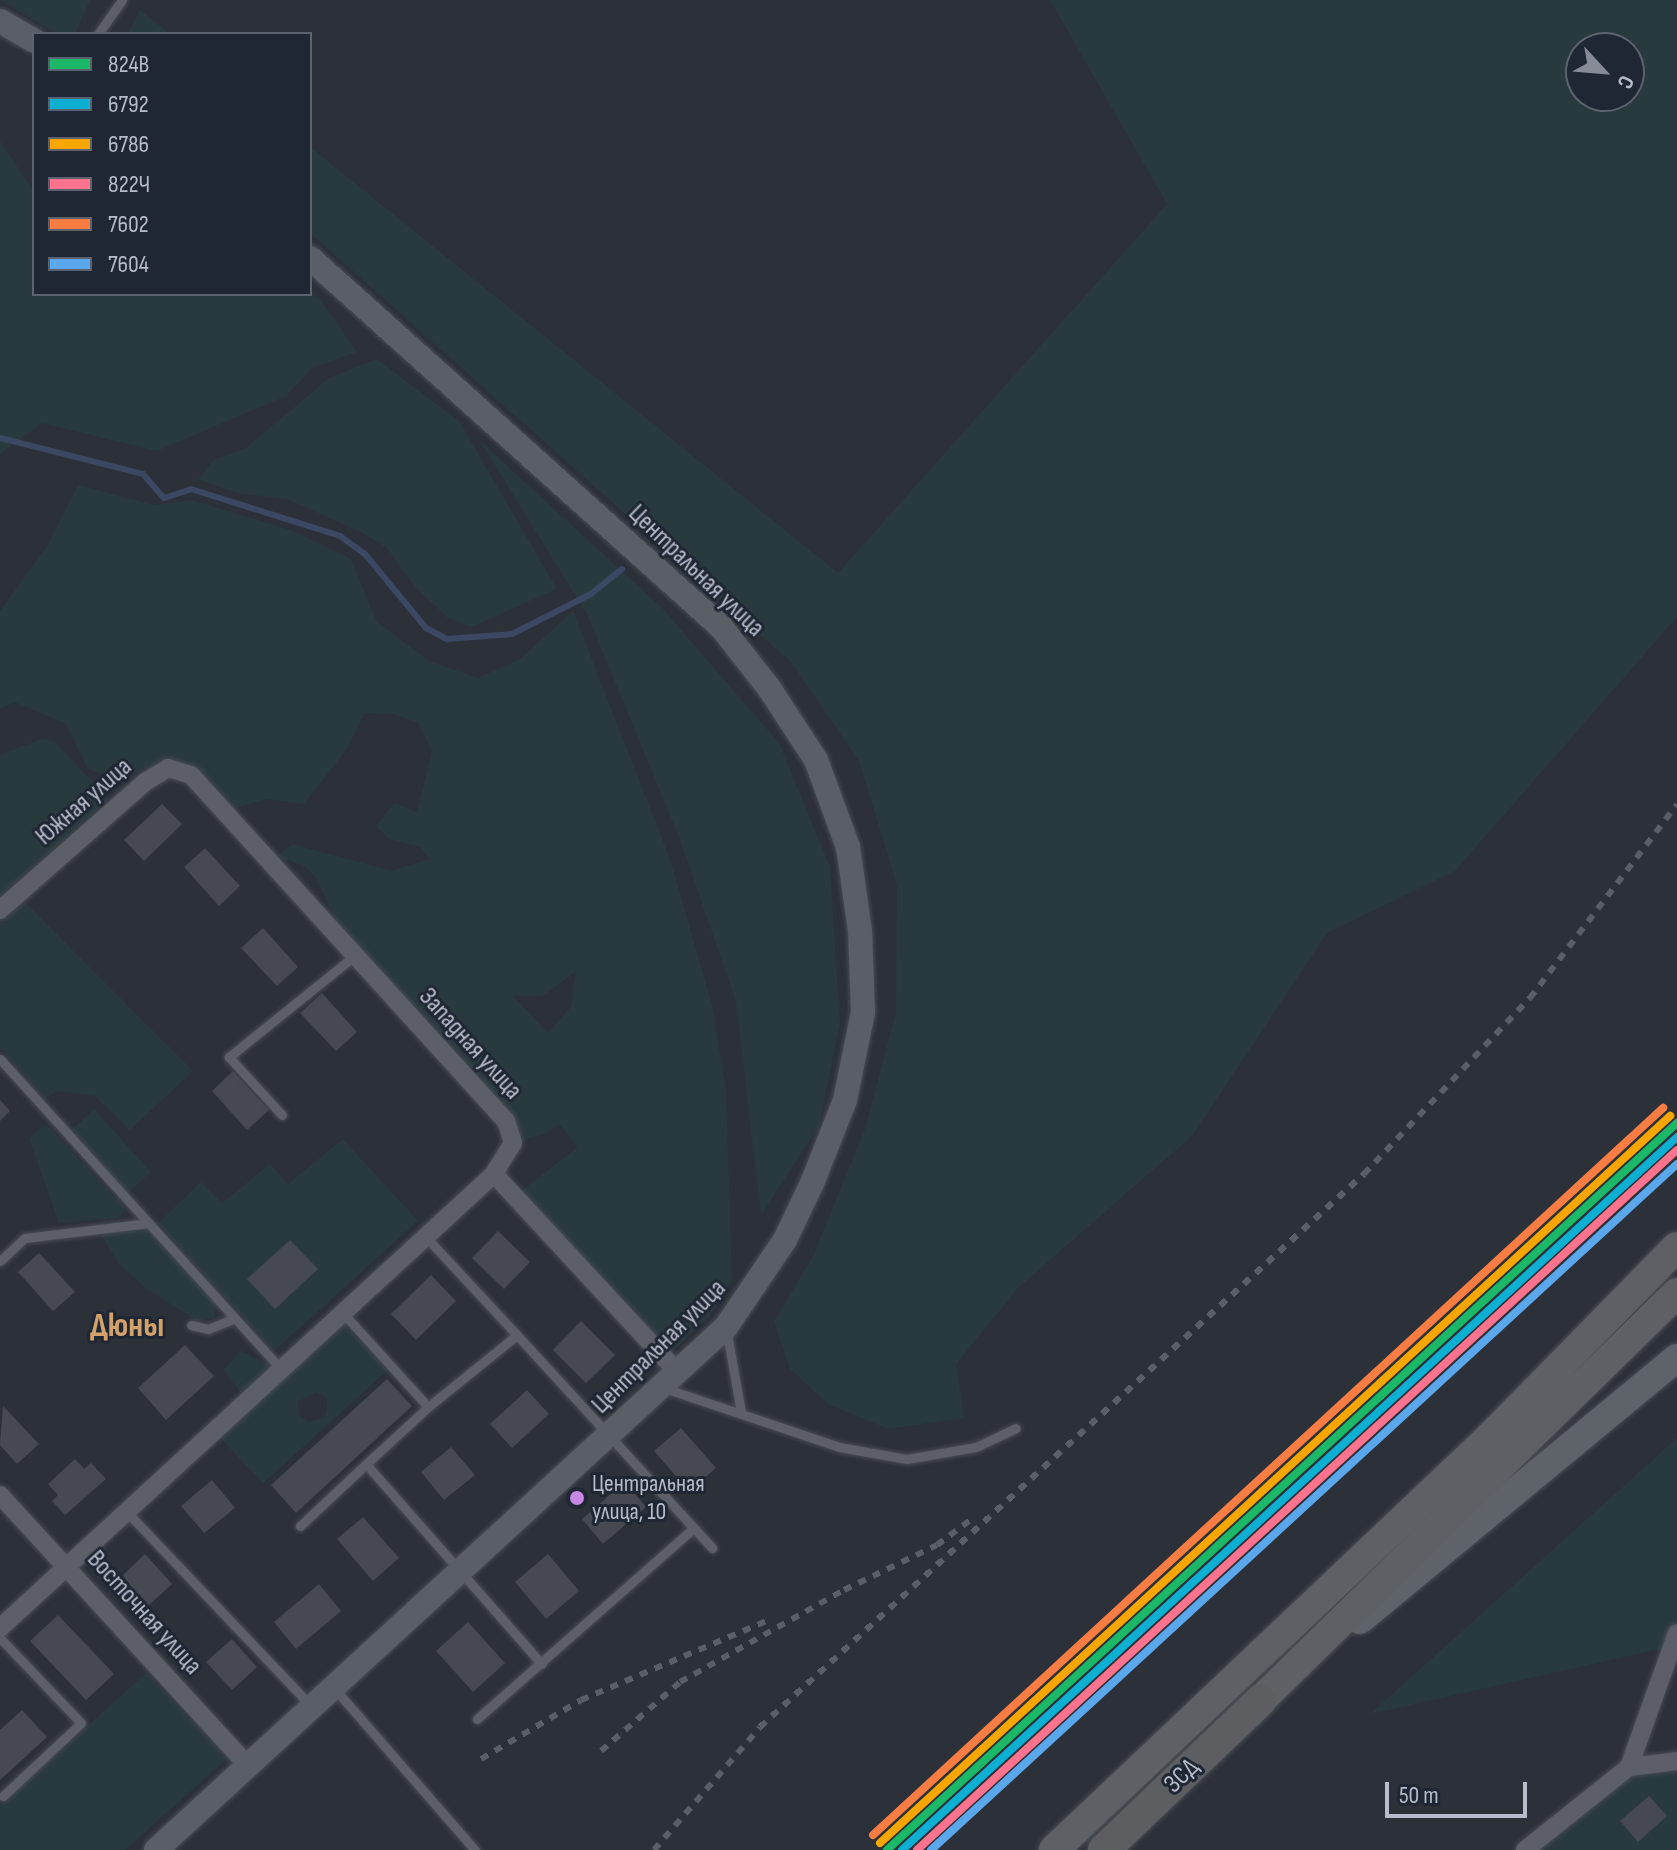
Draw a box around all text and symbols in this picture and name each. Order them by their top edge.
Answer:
legend [32,32,312,296]
north arrow [1565,32,1645,112]
text: 824В [108,50,149,79]
text: С [1611,71,1640,93]
text: 6792 [108,90,149,119]
text: 6786 [108,130,149,159]
text: 822Ч [108,170,150,199]
text: 7602 [108,210,149,239]
text: 7604 [108,250,149,279]
street label: Центральная улица [622,498,770,644]
street label: Южная улица [30,752,138,852]
street label: Западная улица [412,982,528,1106]
street label: Центральная улица [585,1273,733,1421]
district label: Дюны [90,1306,164,1346]
place label: Центральная улица, 10 [592,1470,705,1526]
marker: Центральная улица, 10 [569,1490,585,1506]
street label: Восточная улица [80,1544,208,1682]
street label: ЗСД [1158,1752,1206,1800]
scale bar [1389,1766,1531,1816]
text: 50 m [1399,1781,1439,1810]

